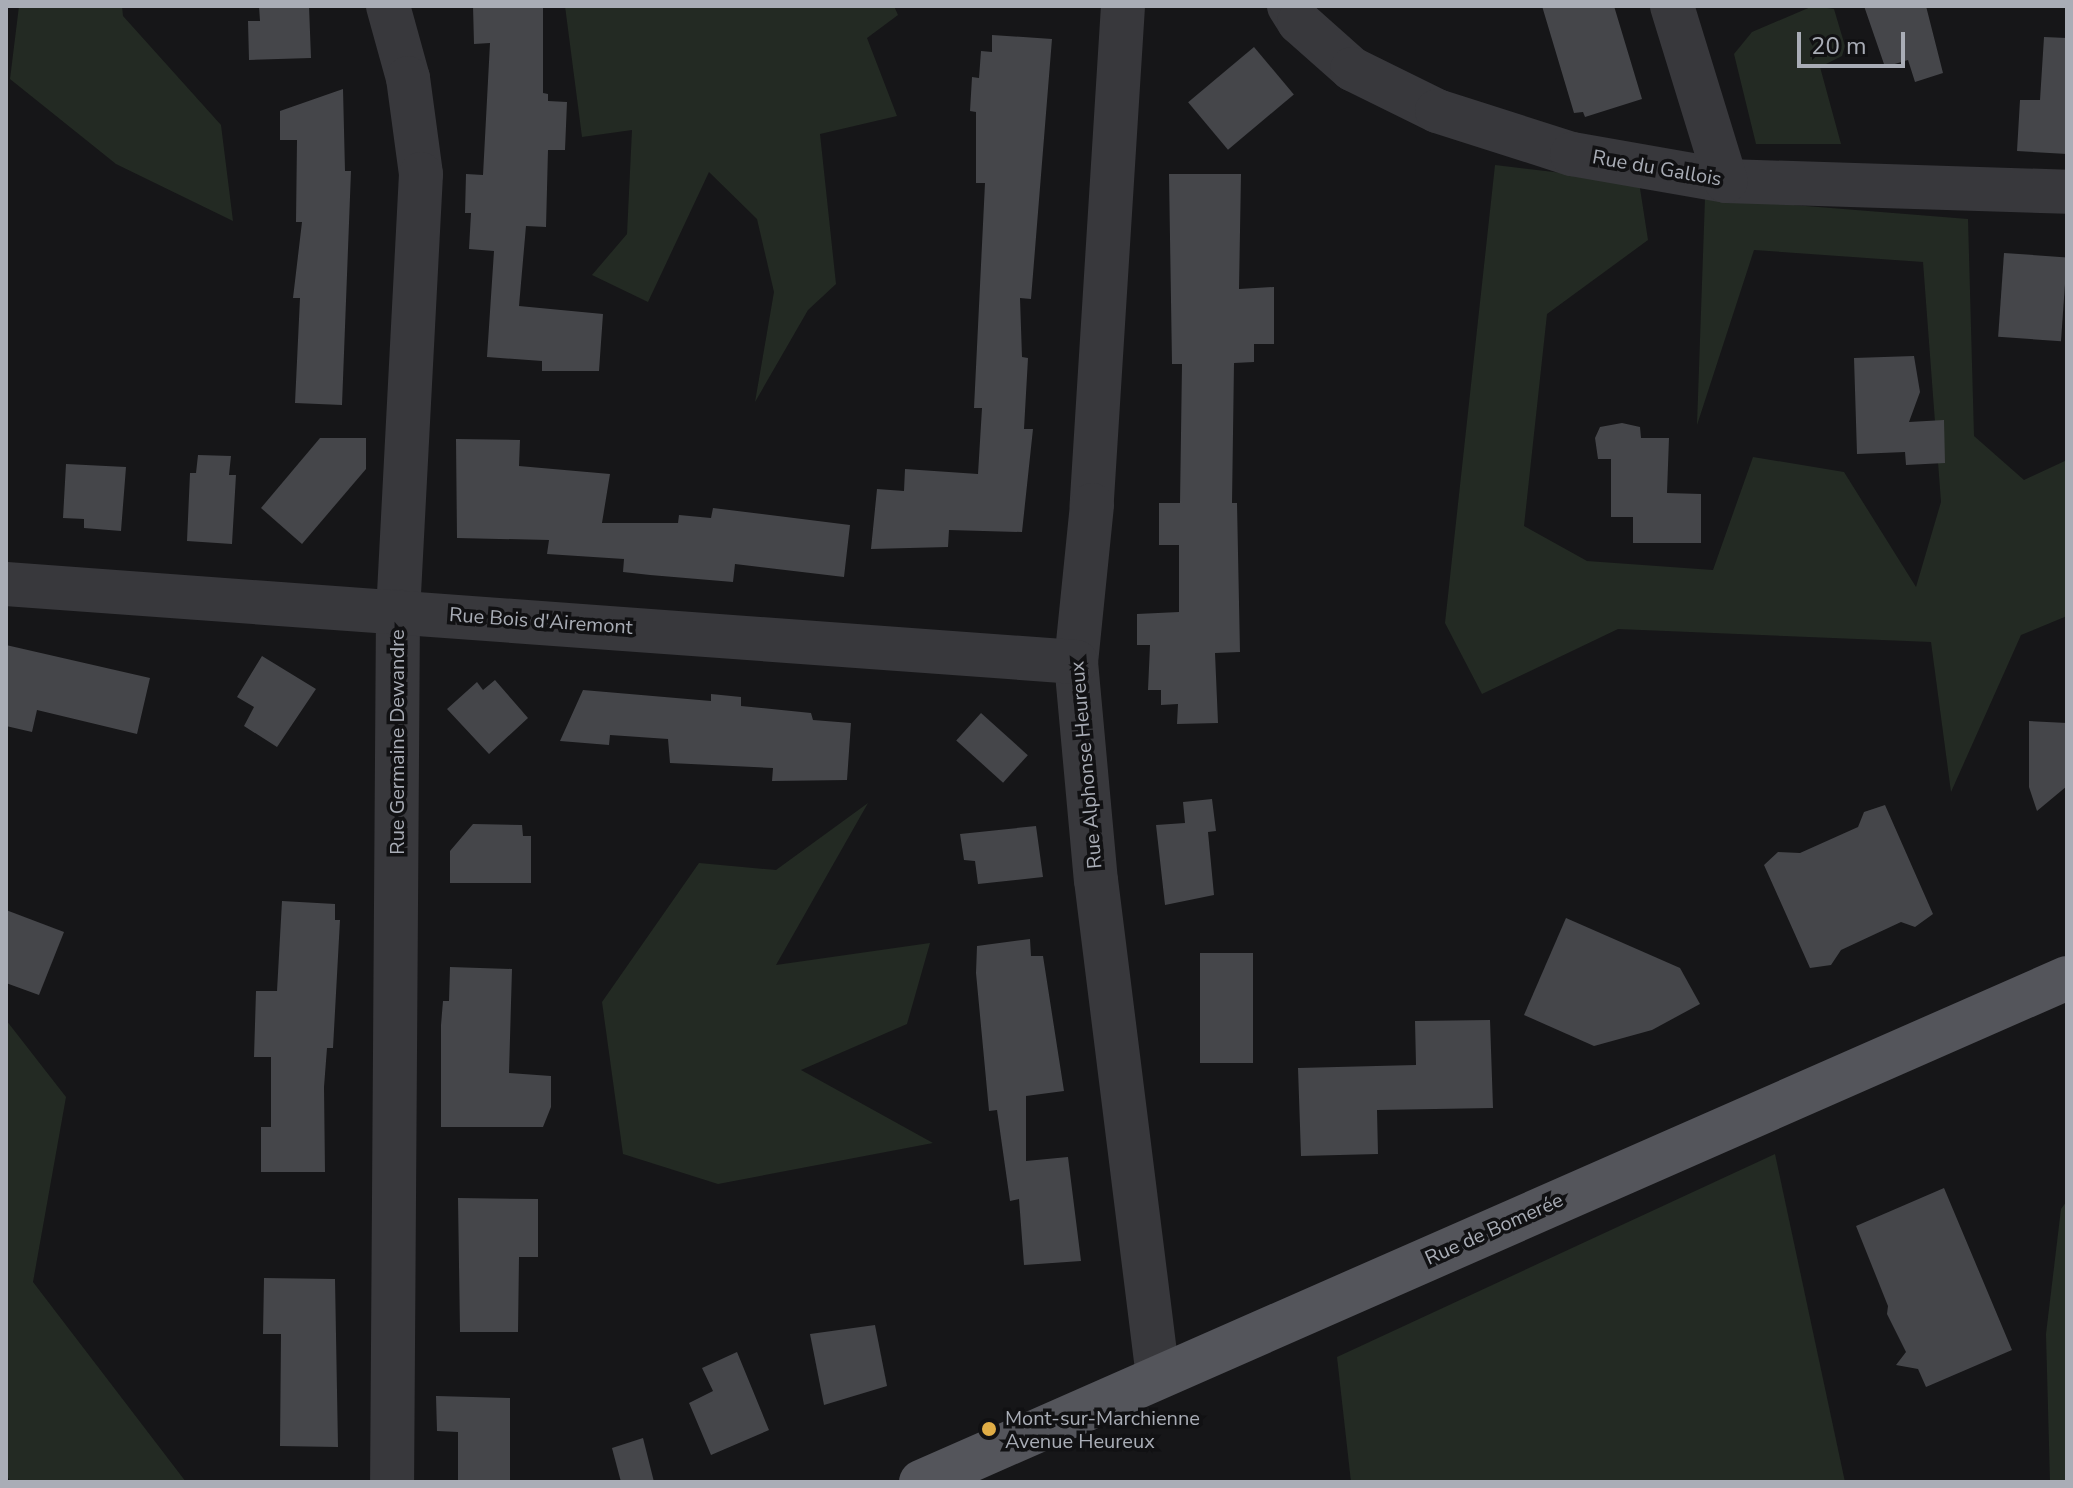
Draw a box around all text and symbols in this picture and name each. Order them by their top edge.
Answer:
scale bar [1801,16,1909,66]
text: 20 m [1811,30,1867,62]
street label: Rue du Gallois [1591,145,1723,191]
street label: Rue Bois d'Airemont [448,603,634,639]
street label: Rue Germaine Dewandre [385,629,409,855]
street label: Rue Alphonse Heureux [1065,660,1107,870]
street label: Rue de Bomerée [1421,1188,1567,1270]
place label: Mont-sur-Marchienne Avenue Heureux [1005,1406,1200,1453]
marker: Mont-sur-Marchienne Avenue Heureux [980,1420,998,1438]

